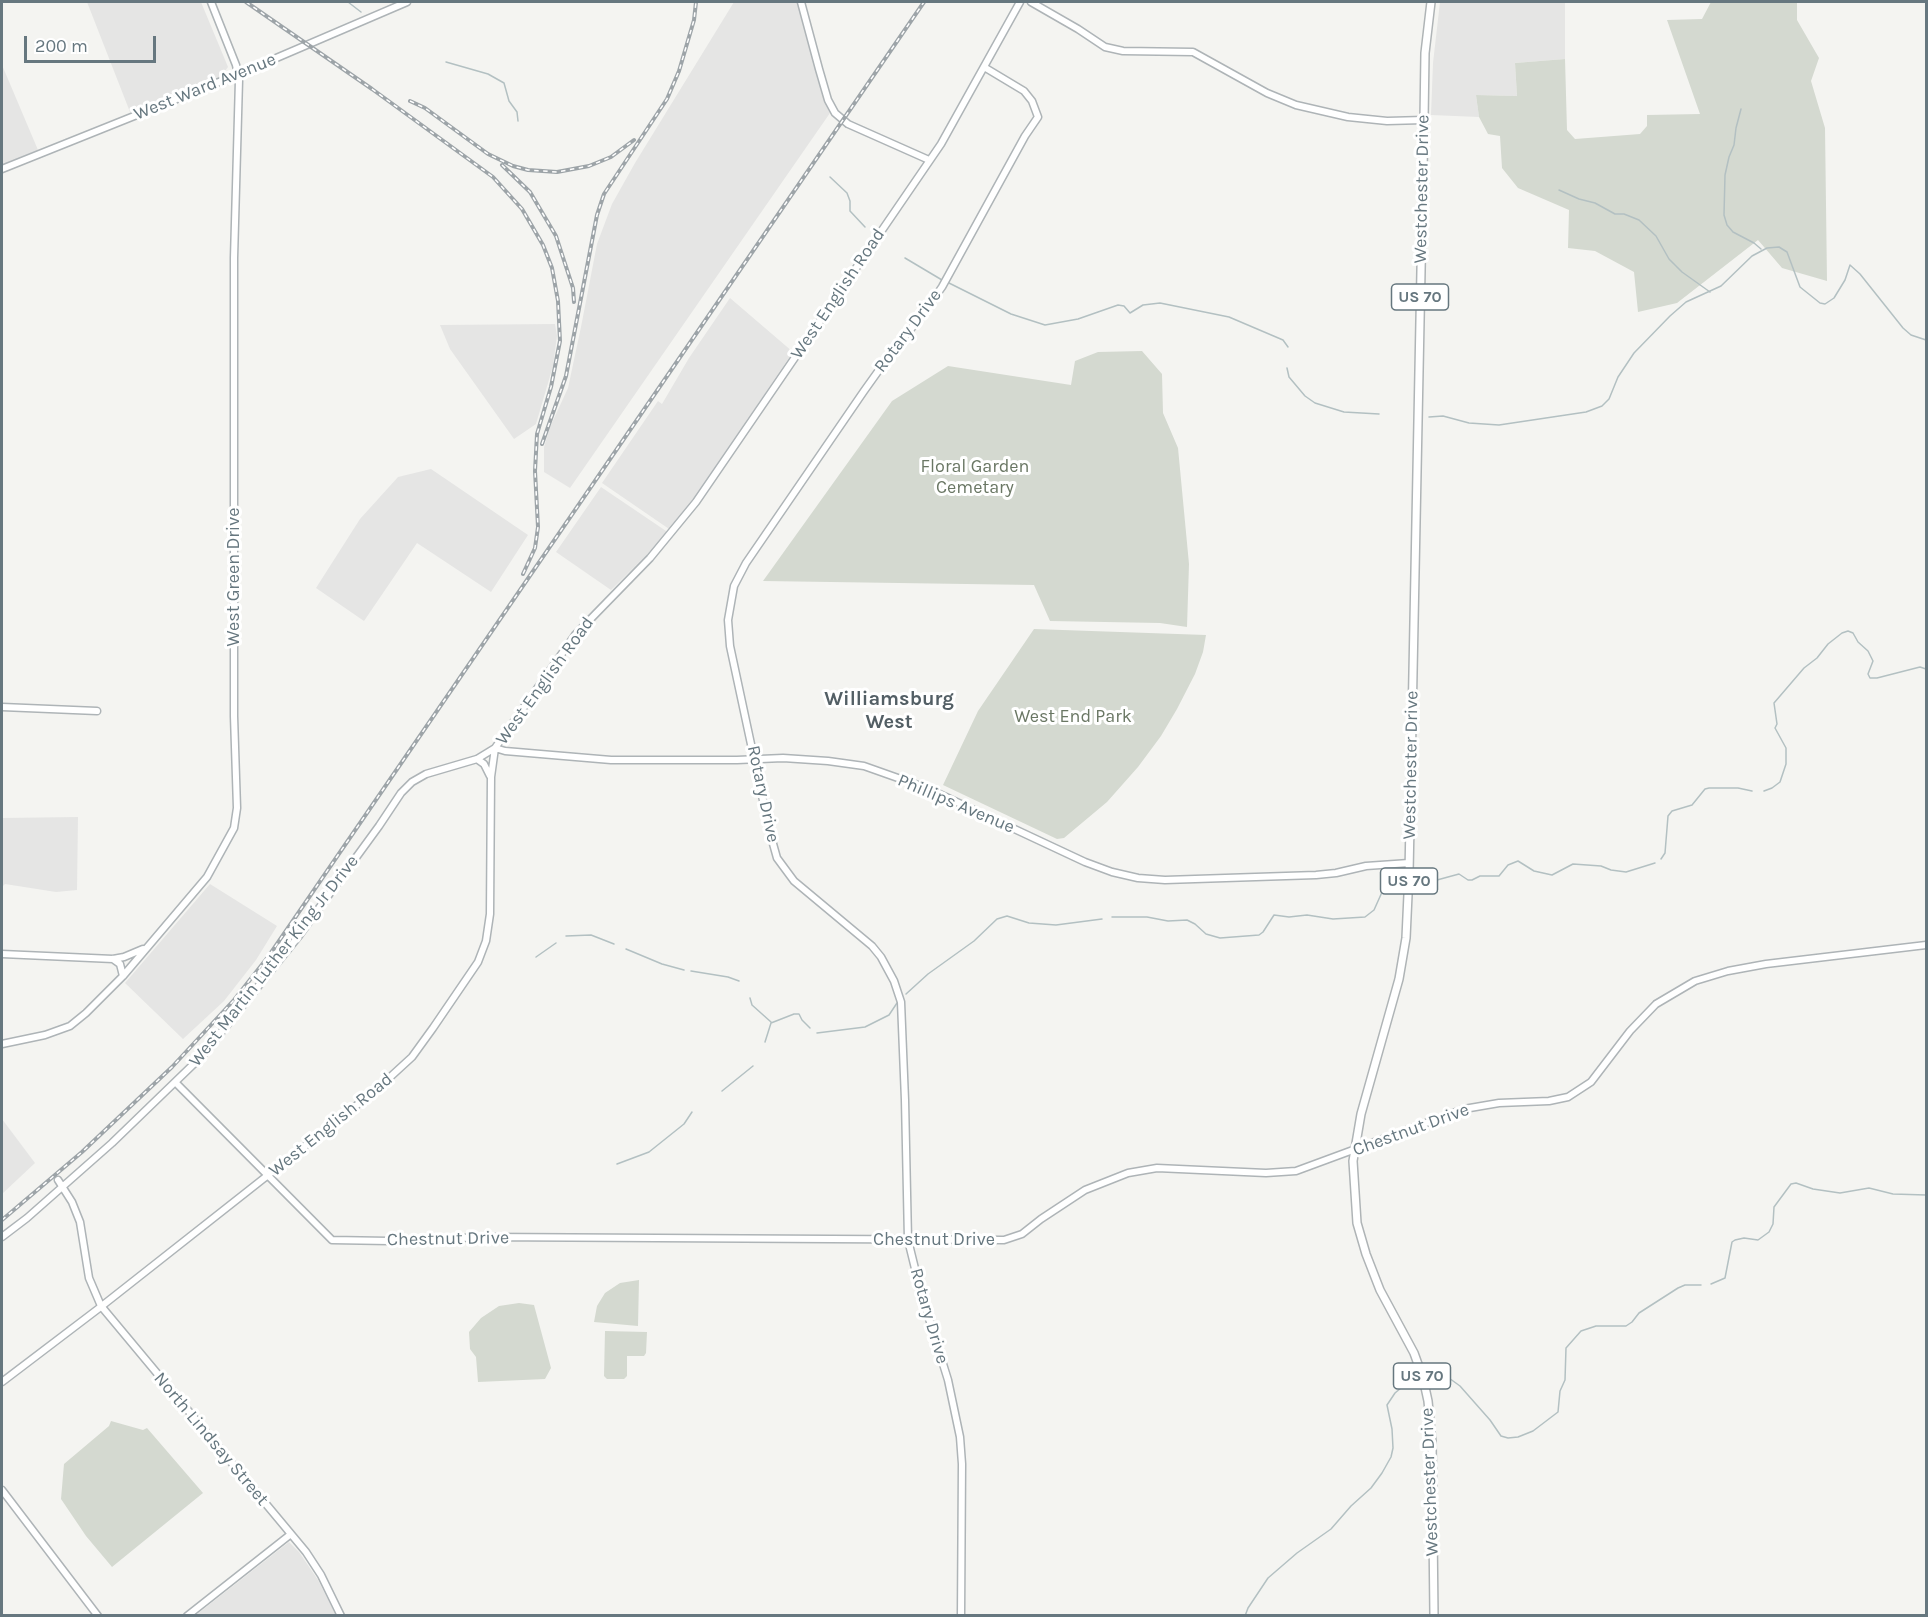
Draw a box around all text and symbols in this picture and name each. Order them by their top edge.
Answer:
scale bar [27,24,159,62]
text: 200 m [35,35,88,57]
street label: West Ward Avenue [131,49,279,125]
street label: Westchester Drive [1410,114,1434,264]
street label: West English Road [786,225,890,363]
road number: US 70 [1392,284,1448,310]
street label: Rotary Drive [870,285,946,377]
park label: Floral Garden Cemetary [921,456,1029,498]
street label: West Green Drive [223,507,245,647]
street label: West English Road [491,613,599,749]
district label: Williamsburg West [824,687,954,734]
street label: Westchester Drive [1399,690,1423,840]
park label: West End Park [1014,706,1132,728]
street label: Rotary Drive [742,743,784,845]
street label: Phillips Avenue [894,770,1018,838]
street label: West Martin Luther King Jr Drive [185,851,363,1071]
road number: US 70 [1380,868,1438,894]
street label: West English Road [265,1069,397,1181]
street label: Chestnut Drive [1350,1099,1472,1161]
street label: Chestnut Drive [387,1227,509,1251]
street label: Chestnut Drive [873,1229,995,1251]
street label: Rotary Drive [905,1266,953,1366]
road number: US 70 [1394,1363,1450,1389]
street label: North Lindsay Street [149,1368,273,1510]
street label: Westchester Drive [1417,1407,1443,1557]

